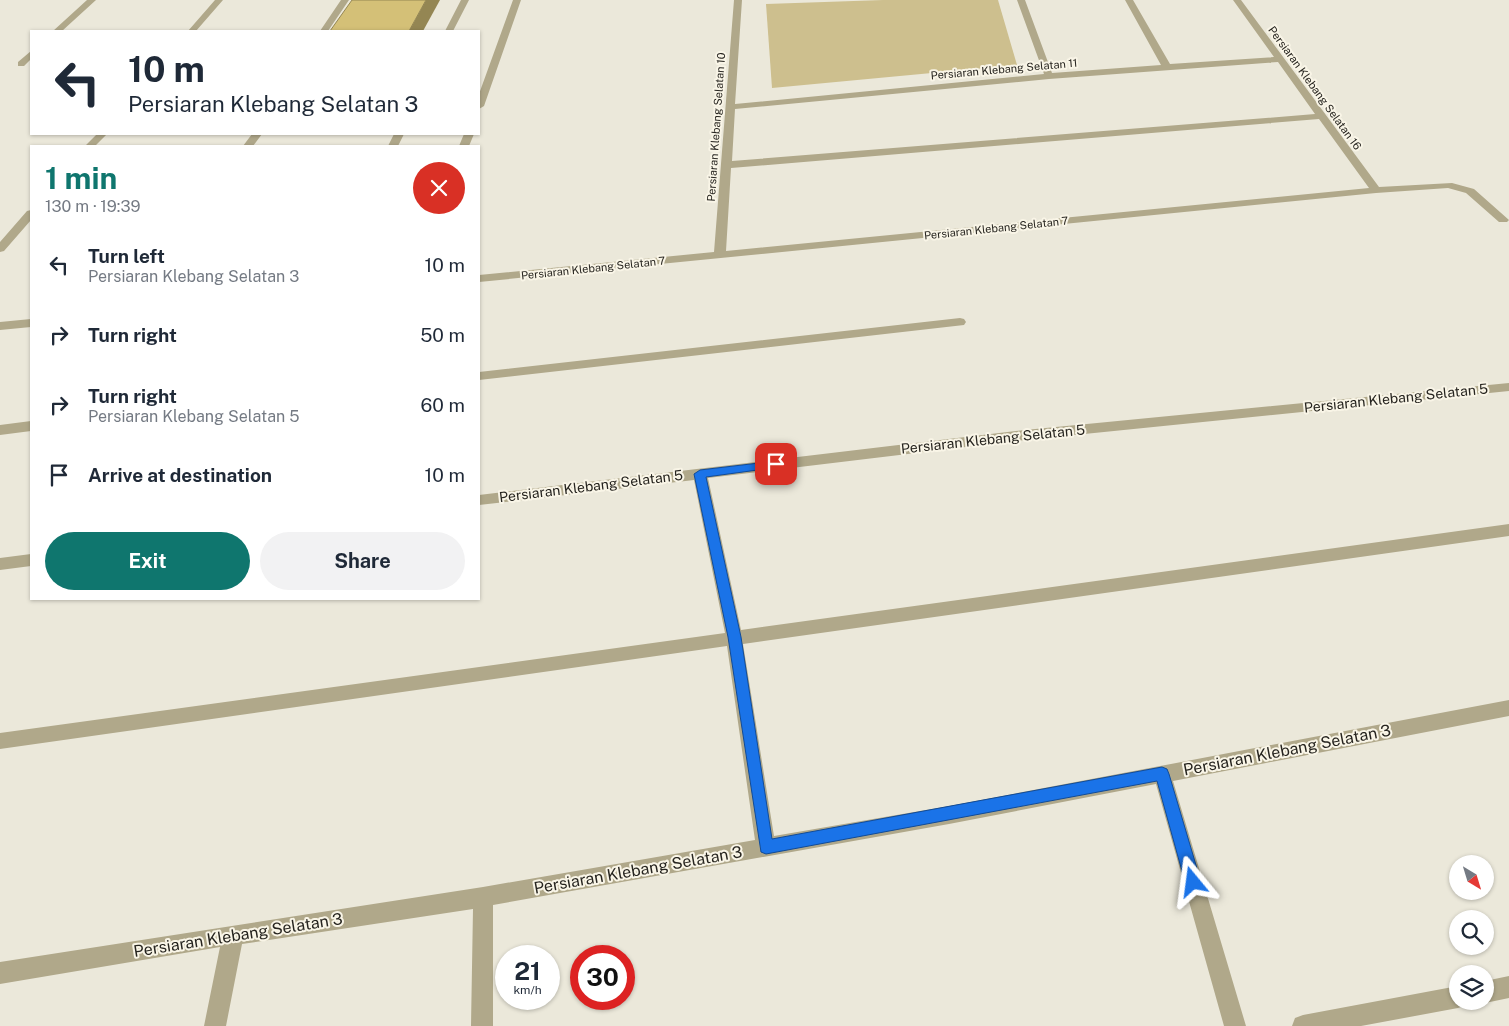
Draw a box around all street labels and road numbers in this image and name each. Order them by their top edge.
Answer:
street label: Persiaran Klebang Selatan 16 [1266,24,1364,152]
street label: Persiaran Klebang Selatan 10 [705,52,727,202]
street label: Persiaran Klebang Selatan 11 [930,57,1078,81]
street label: Persiaran Klebang Selatan 7 [923,214,1069,242]
street label: Persiaran Klebang Selatan 7 [520,254,666,282]
street label: Persiaran Klebang Selatan 5 [1303,380,1489,416]
street label: Persiaran Klebang Selatan 5 [900,421,1086,457]
street label: Persiaran Klebang Selatan 5 [498,467,684,505]
street label: Persiaran Klebang Selatan 3 [1182,721,1392,779]
street label: Persiaran Klebang Selatan 3 [532,842,744,898]
street label: Persiaran Klebang Selatan 3 [132,909,344,961]

